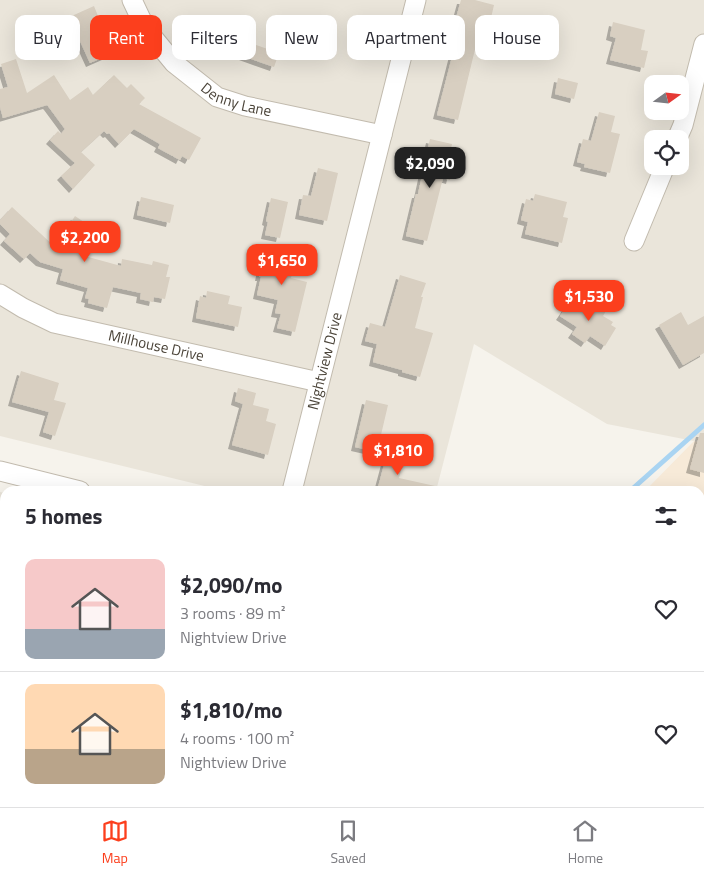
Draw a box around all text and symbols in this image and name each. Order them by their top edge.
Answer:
chip: Buy [15,15,80,60]
chip: Rent [90,15,162,60]
chip: Filters [172,15,256,60]
chip: New [266,15,337,60]
chip: Apartment [347,15,465,60]
chip: House [475,15,559,60]
north arrow [644,75,689,120]
map controls [644,75,689,175]
street label: Denny Lane [196,76,274,122]
button: locate [644,130,689,175]
pin: $2,090 [389,146,471,189]
text: $2,090 [405,151,455,175]
pin: $2,200 [44,220,126,263]
text: $2,200 [60,225,110,249]
pin: $1,650 [241,244,323,286]
text: $1,650 [257,248,307,272]
pin: $1,530 [548,280,630,322]
text: $1,530 [564,284,614,308]
street label: Nightview Drive [301,310,348,412]
street label: Millhouse Drive [106,323,206,367]
pin: $1,810 [357,434,439,476]
text: $1,810 [373,438,423,462]
text: 5 homes [25,500,102,532]
icon: filters [652,502,680,530]
text: $2,090/mo [180,569,282,601]
icon: home [65,579,125,639]
icon: heart [652,595,680,623]
text: 3 rooms · 89 m² [180,601,285,625]
text: Nightview Drive [180,625,287,649]
text: $1,810/mo [180,694,282,726]
icon: home [65,704,125,764]
icon: heart [652,720,680,748]
text: 4 rooms · 100 m² [180,726,294,750]
text: Nightview Drive [180,750,287,774]
tab: Map [101,817,129,868]
tab: Saved [330,817,366,868]
tab: Home [568,817,603,868]

